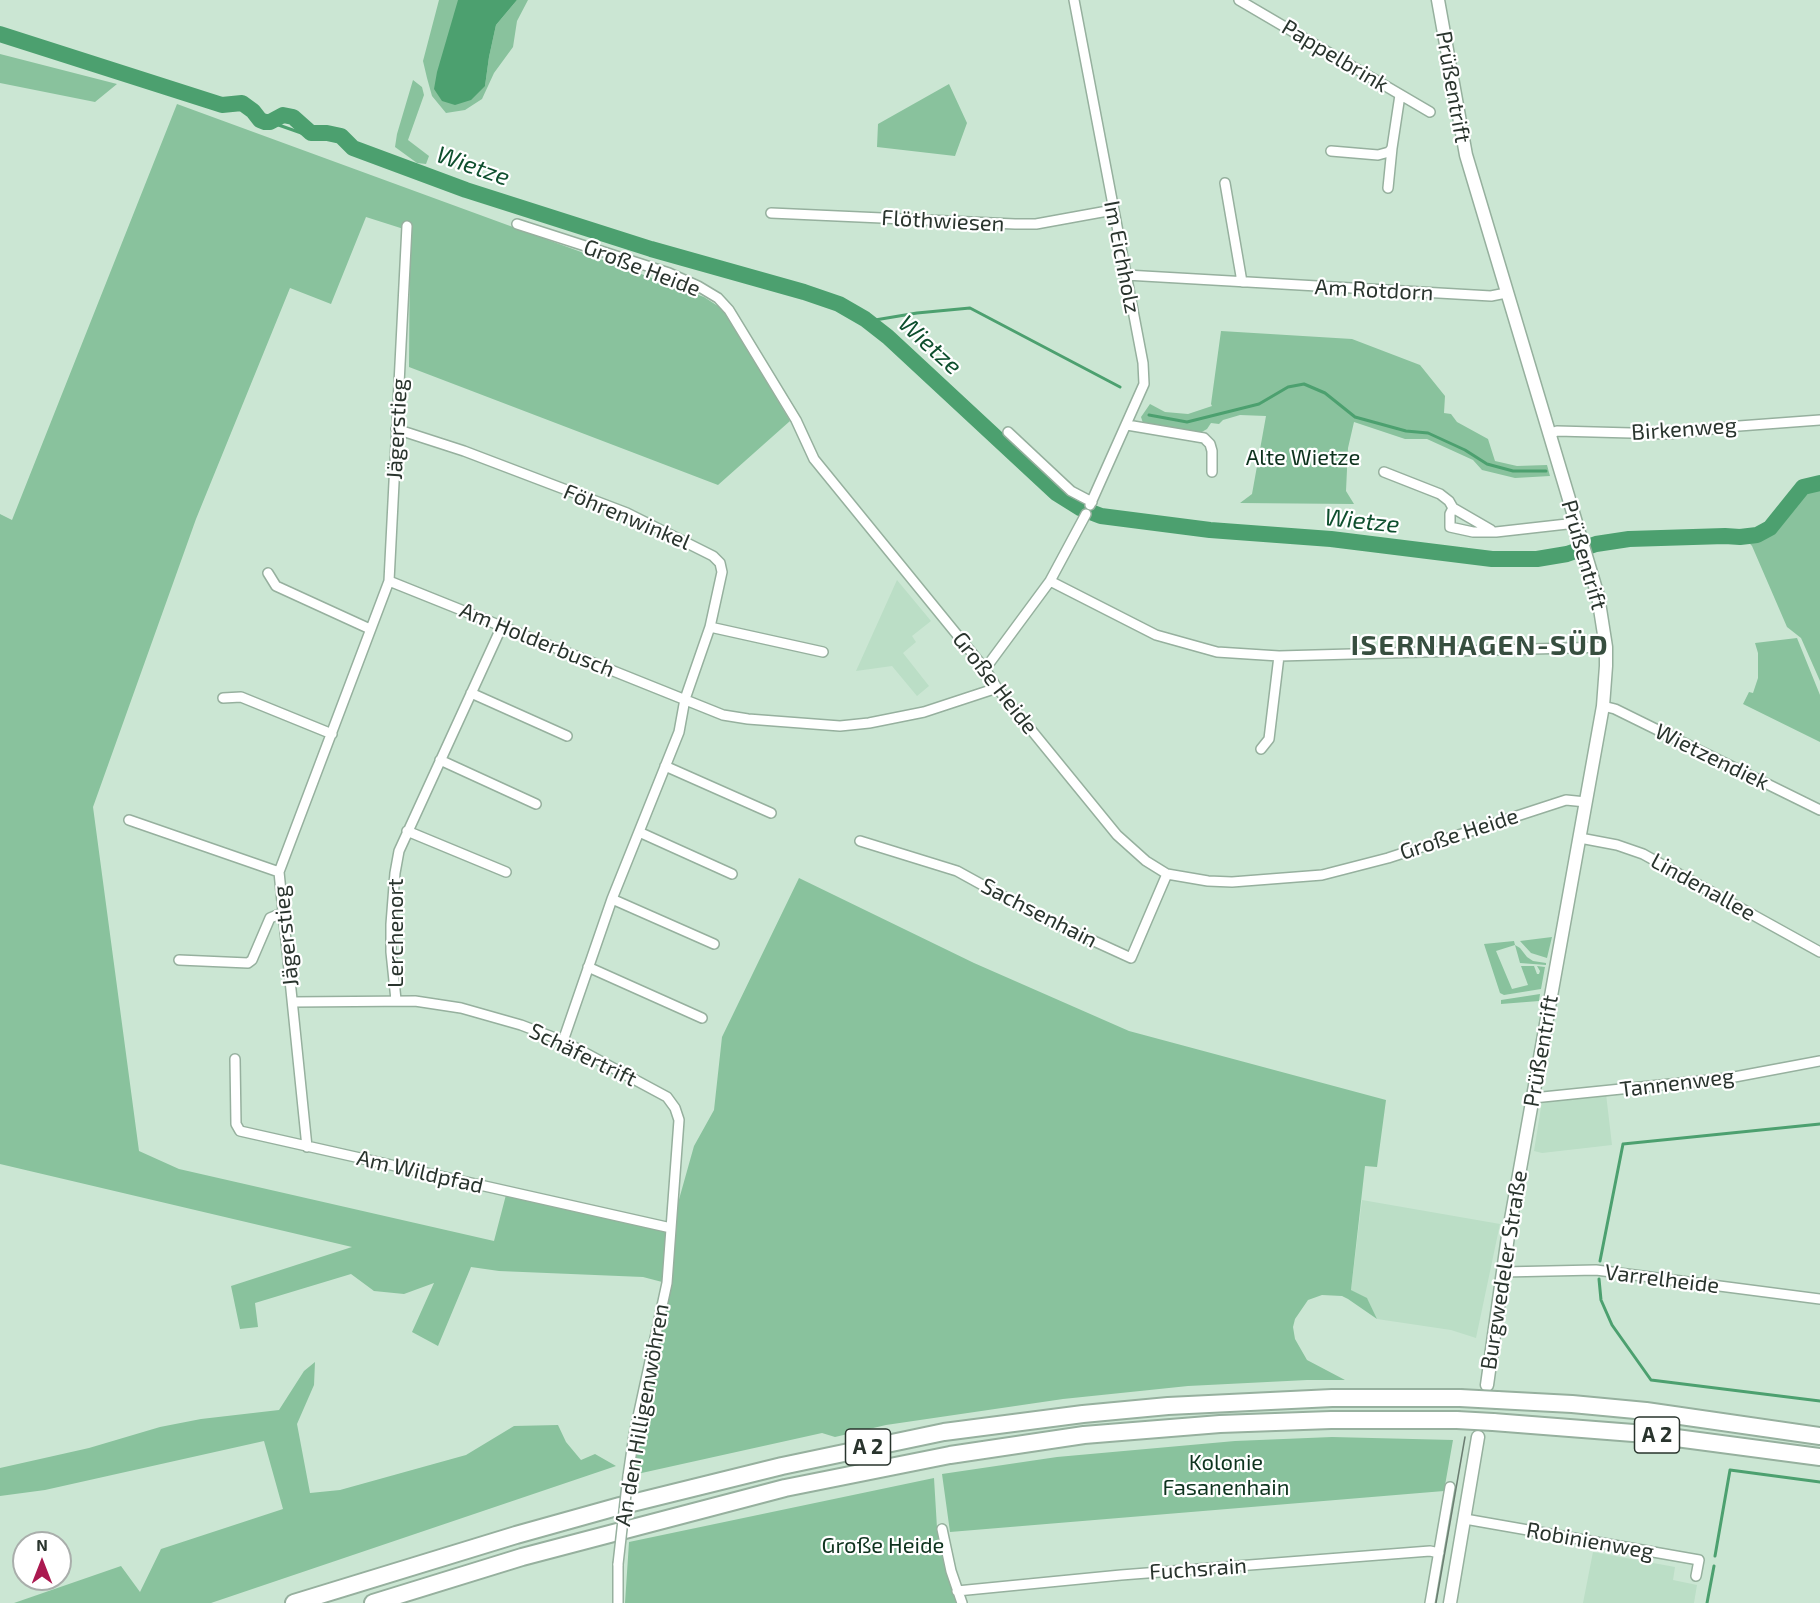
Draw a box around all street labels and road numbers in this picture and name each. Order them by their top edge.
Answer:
street label: Pappelbrink [1277,14,1393,98]
street label: Prüßentrift [1430,29,1476,145]
street label: Im Eichholz [1098,198,1146,316]
street label: Flöthwiesen [881,205,1005,237]
street label: Große Heide [580,234,704,302]
street label: Am Rotdorn [1314,274,1434,306]
street label: Jägerstieg [381,378,413,480]
street label: Birkenweg [1630,412,1738,446]
street label: Föhrenwinkel [559,478,695,556]
street label: Prüßentrift [1556,497,1612,613]
street label: Am Holderbusch [456,597,618,683]
street label: Große Heide [947,626,1043,740]
street label: Wietzendiek [1651,718,1773,796]
street label: Große Heide [1397,802,1521,866]
street label: Lindenallee [1646,847,1760,927]
street label: Sachsenhain [977,872,1101,954]
street label: Lerchenort [383,878,409,988]
street label: Jägerstieg [268,884,304,988]
street label: Prüßentrift [1518,993,1564,1109]
street label: Schäfertrift [525,1018,641,1092]
street label: Tannenweg [1618,1063,1736,1103]
street label: Am Wildpfad [354,1145,486,1199]
street label: Burgwedeler Straße [1475,1168,1533,1372]
street label: Varrelheide [1603,1259,1721,1299]
street label: An den Hilligenwöhren [609,1302,675,1528]
road number: A 2 [1634,1417,1680,1453]
road number: A 2 [846,1429,890,1465]
street label: Robinienweg [1524,1517,1656,1565]
street label: Fuchsrain [1148,1552,1248,1586]

